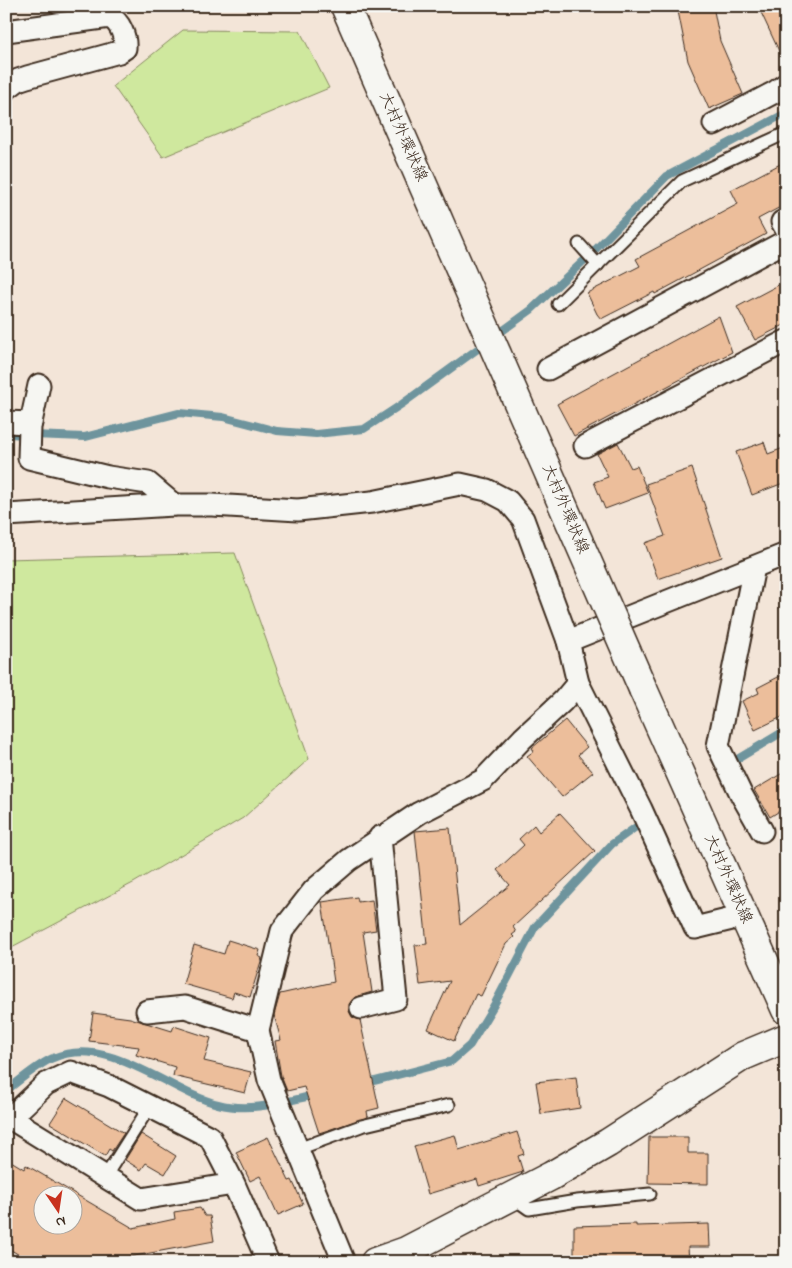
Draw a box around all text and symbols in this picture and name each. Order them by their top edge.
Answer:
street label: 大村外環状線 [373,88,433,186]
street label: 大村外環状線 [535,460,595,558]
street label: 大村外環状線 [698,830,758,928]
north arrow [32,1186,82,1236]
text: N [54,1210,68,1232]

